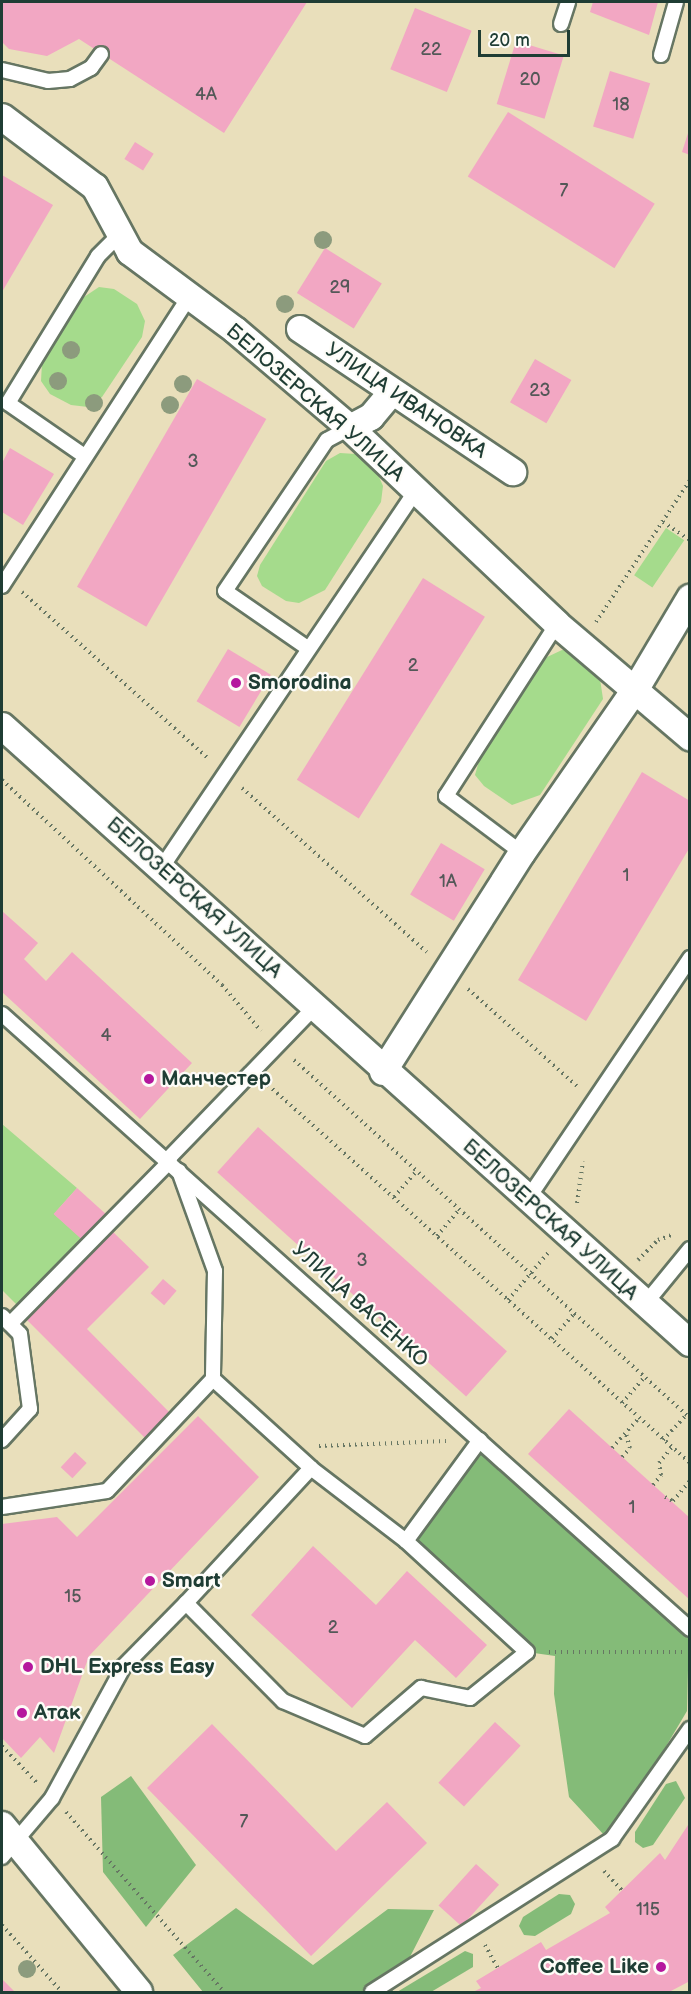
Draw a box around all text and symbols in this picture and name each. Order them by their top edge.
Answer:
scale bar [481,18,572,56]
text: 20 m [489,30,530,51]
house number: 22 [420,39,442,61]
house number: 20 [519,69,541,91]
house number: 4А [195,84,217,106]
house number: 18 [612,94,630,116]
house number: 7 [560,180,568,202]
house number: 29 [329,277,351,299]
street label: БЕЛОЗЕРСКАЯ УЛИЦА [221,319,409,487]
street label: УЛИЦА ИВАНОВКА [321,338,491,464]
house number: 23 [529,380,551,402]
house number: 3 [187,451,199,473]
house number: 2 [408,655,418,677]
place label: Smorodina [248,670,352,696]
marker: Smorodina [229,676,243,690]
street label: БЕЛОЗЕРСКАЯ УЛИЦА [101,812,287,984]
house number: 1 [623,865,629,887]
house number: 1А [439,871,457,893]
house number: 4 [101,1025,111,1047]
place label: Манчестер [161,1066,271,1092]
marker: Манчестер [142,1072,156,1086]
street label: БЕЛОЗЕРСКАЯ УЛИЦА [457,1134,643,1306]
street label: УЛИЦА ВАСЕНКО [287,1237,433,1373]
house number: 3 [356,1250,368,1272]
house number: 1 [629,1497,635,1519]
place label: Smart [162,1568,220,1594]
marker: Smart [143,1574,157,1588]
house number: 15 [64,1586,82,1608]
house number: 2 [328,1617,338,1639]
place label: DHL Express Easy [40,1654,214,1680]
marker: DHL Express Easy [21,1660,35,1674]
place label: Атак [34,1700,80,1726]
marker: Атак [15,1706,29,1720]
house number: 7 [240,1811,248,1833]
house number: 115 [636,1899,660,1921]
place label: Coffee Like [540,1954,649,1980]
marker: Coffee Like [654,1960,668,1974]

